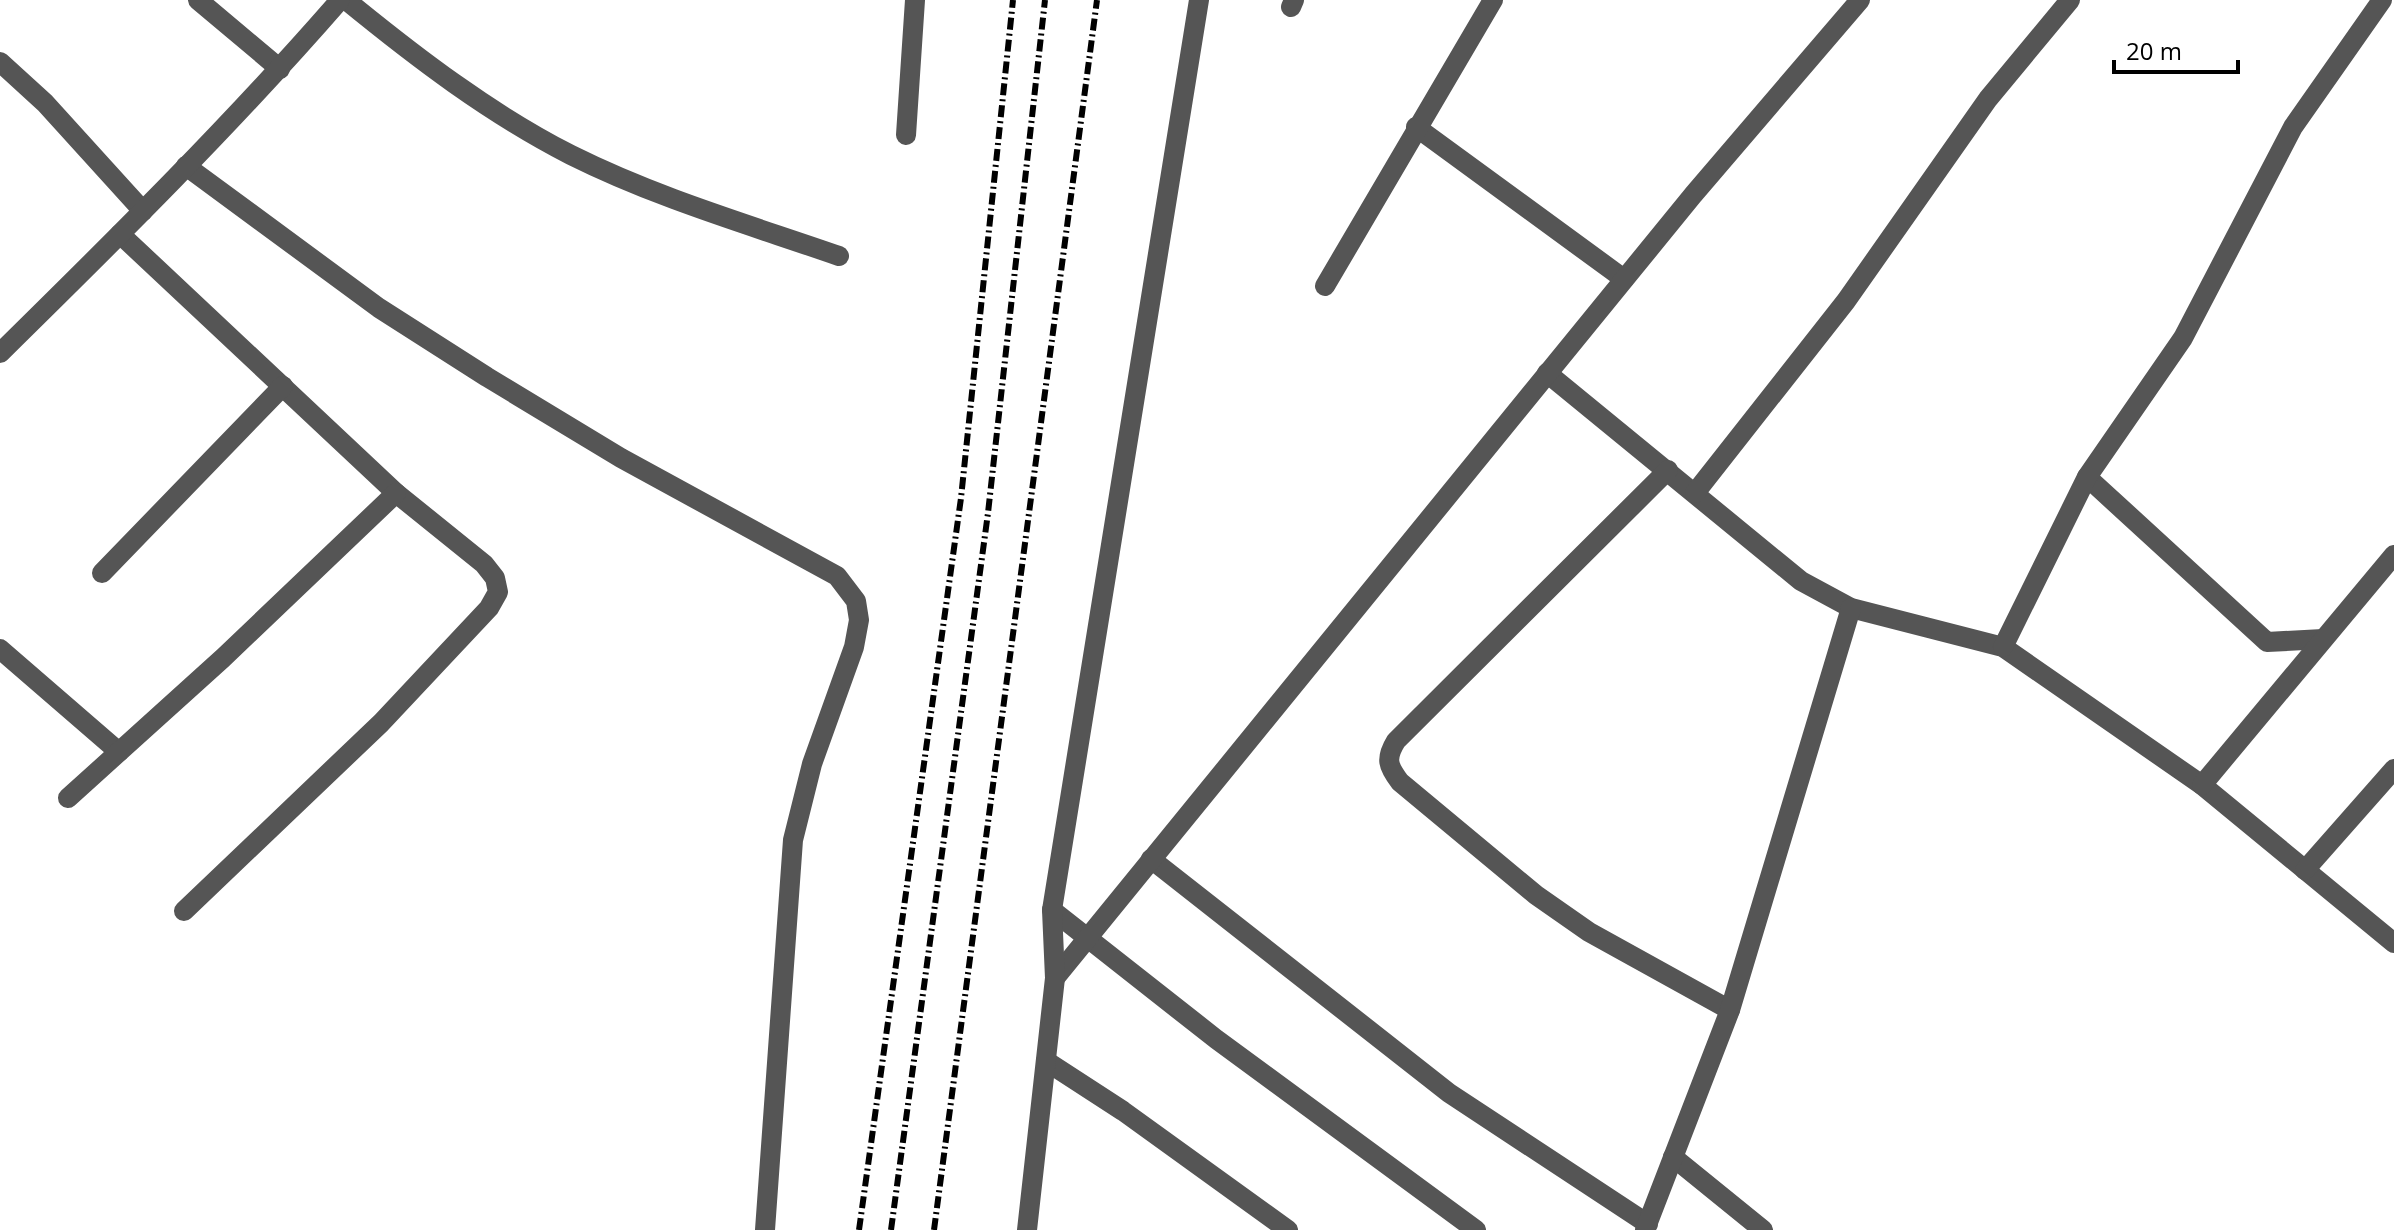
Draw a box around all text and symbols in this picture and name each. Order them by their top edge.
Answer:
scale bar [2114,24,2238,74]
text: 20 m [2126,34,2182,67]

